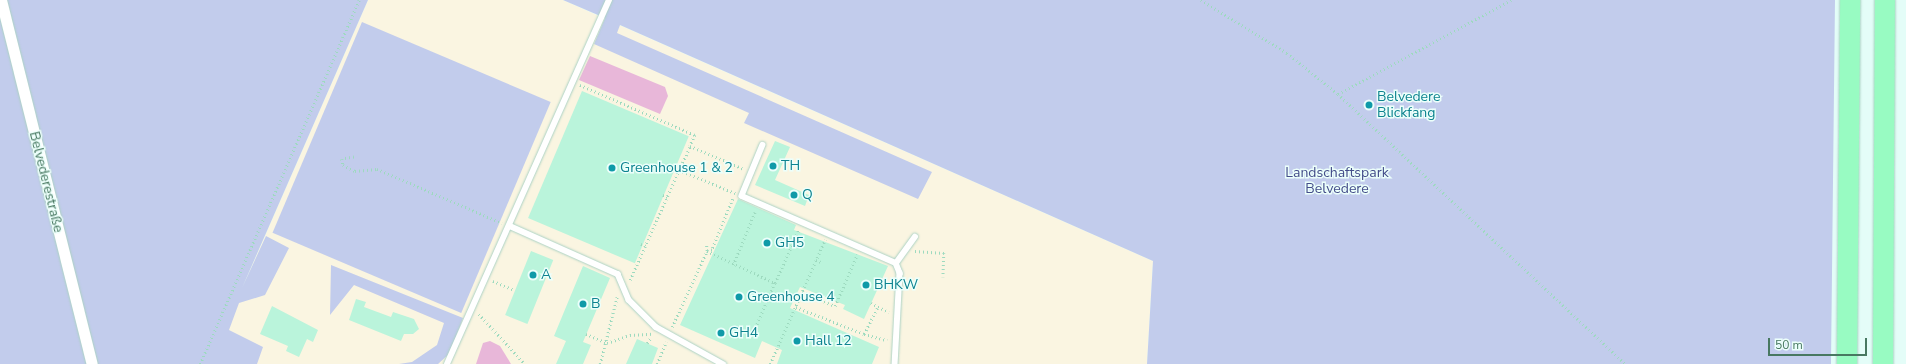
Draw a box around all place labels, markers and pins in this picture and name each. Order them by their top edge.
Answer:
place label: Belvedere Blickfang [1377,89,1440,122]
marker: Belvedere Blickfang [1364,100,1374,110]
place label: TH [781,158,800,174]
place label: Greenhouse 1 & 2 [620,160,733,176]
marker: TH [768,161,778,171]
marker: Greenhouse 1 & 2 [607,163,617,173]
place label: Q [802,187,813,203]
marker: Q [789,190,799,200]
place label: GH5 [775,235,804,251]
marker: GH5 [762,238,772,248]
place label: A [541,267,551,283]
marker: A [528,270,538,280]
place label: BHKW [874,277,918,293]
marker: BHKW [861,280,871,290]
place label: Greenhouse 4 [747,289,835,305]
marker: Greenhouse 4 [734,292,744,302]
place label: B [591,296,600,312]
marker: B [578,299,588,309]
place label: GH4 [729,325,758,341]
marker: GH4 [716,328,726,338]
place label: Hall 12 [805,333,852,349]
marker: Hall 12 [792,336,802,346]

